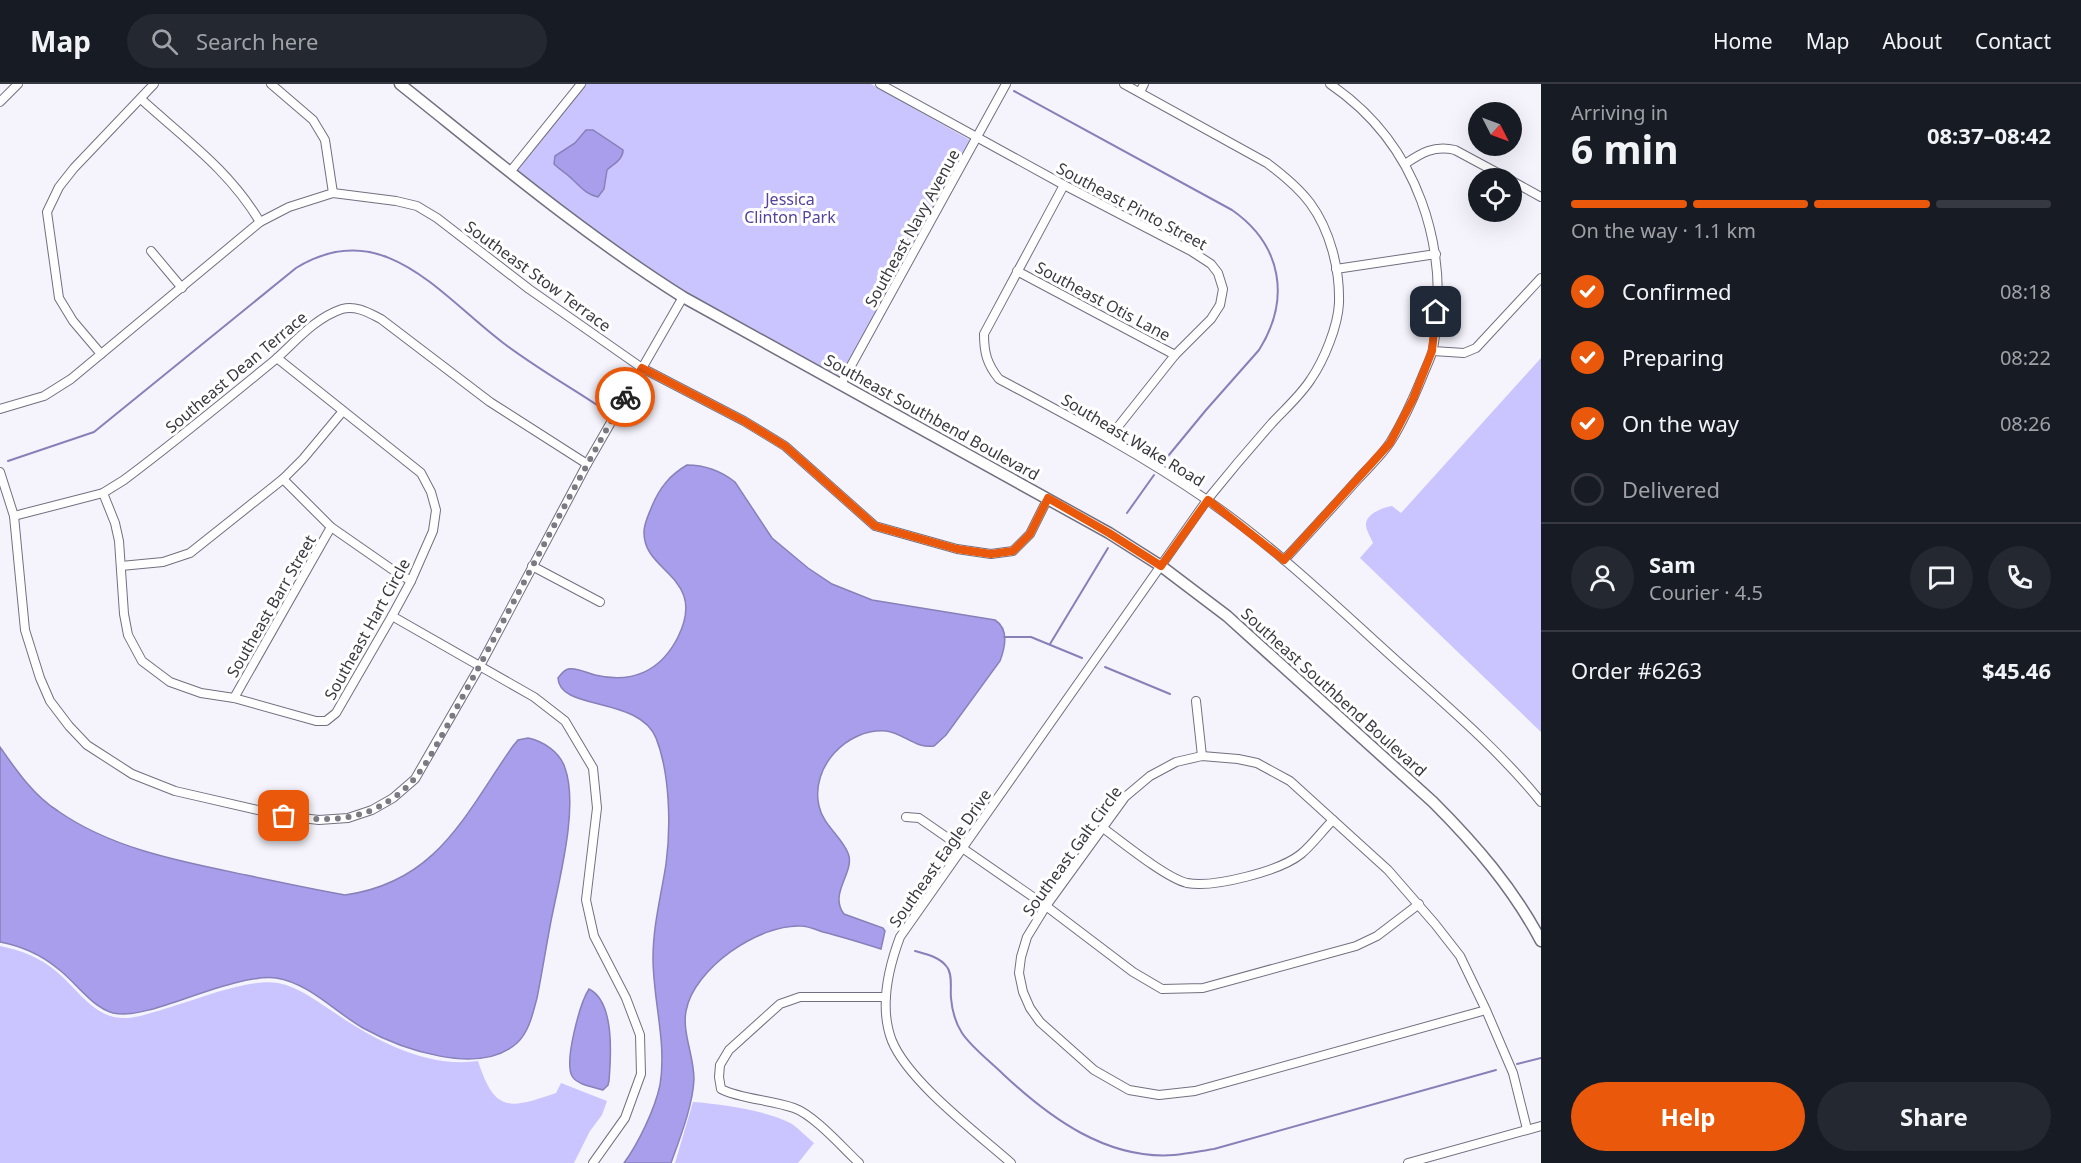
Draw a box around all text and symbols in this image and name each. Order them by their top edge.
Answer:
search box [127,14,547,68]
text: Map [30,22,91,60]
icon: search [148,25,181,58]
text: Search here [196,26,318,56]
text: Home [1713,27,1773,55]
text: Map [1806,27,1849,55]
text: About [1882,27,1942,55]
text: Contact [1975,27,2051,55]
text: Arriving in [1571,99,1668,126]
north arrow [1468,102,1522,156]
map controls [1468,102,1522,222]
text: 08:37–08:42 [1927,120,2051,150]
text: 6 min [1571,122,1678,175]
street label: Southeast Navy Avenue [859,145,965,311]
street label: Southeast Pinto Street [1053,157,1211,255]
button: locate [1468,168,1522,222]
park label: Jessica Clinton Park [744,188,836,228]
street label: Southeast Stow Terrace [460,215,616,337]
text: On the way · 1.1 km [1571,217,1756,244]
street label: Southeast Otis Lane [1032,256,1174,346]
icon: check [1571,275,1604,308]
text: Confirmed [1622,276,1732,306]
text: 08:18 [2000,278,2051,305]
pin [1410,286,1461,337]
icon: home [1419,295,1452,328]
street label: Southeast Dean Terrace [160,306,312,438]
icon: check [1571,341,1604,374]
text: Preparing [1622,342,1724,372]
text: 08:22 [2000,344,2051,371]
street label: Southeast Southbend Boulevard [821,349,1043,485]
courier [595,367,655,427]
icon: bike [609,381,642,414]
street label: Southeast Wake Road [1057,389,1209,491]
icon: check [1571,407,1604,440]
text: On the way [1622,408,1739,438]
text: 08:26 [2000,410,2051,437]
text: Delivered [1622,474,1720,504]
street label: Southeast Barr Street [221,531,321,681]
button: person [1571,546,1634,609]
button: chat [1910,546,1973,609]
button: phone [1988,546,2051,609]
text: Sam [1649,549,1696,579]
street label: Southeast Hart Circle [319,554,415,704]
text: Courier · 4.5 [1649,579,1763,606]
street label: Southeast Southbend Boulevard [1237,603,1431,781]
text: Order #6263 [1571,655,1702,685]
text: $45.46 [1982,655,2051,685]
street label: Southeast Galt Circle [1017,782,1127,920]
street label: Southeast Eagle Drive [884,784,996,932]
pin [258,790,309,841]
icon: bag [267,799,300,832]
button: Help [1571,1082,1805,1151]
button: Share [1817,1082,2051,1151]

